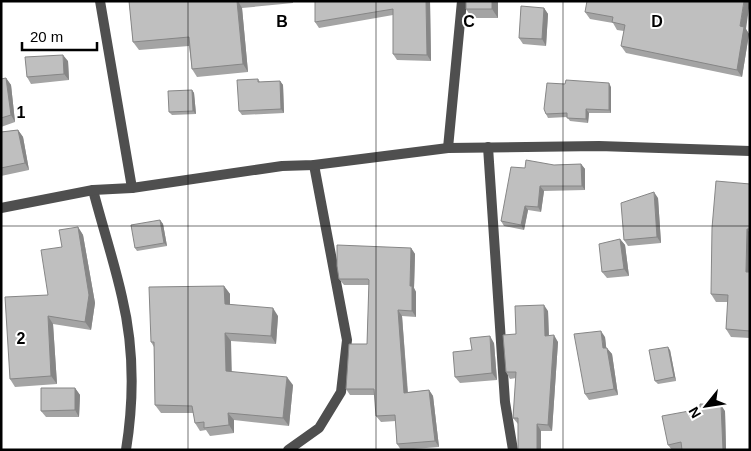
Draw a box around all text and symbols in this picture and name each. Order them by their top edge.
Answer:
text: B [276,13,288,30]
text: C [463,13,475,30]
text: D [651,13,663,30]
scale bar [22,20,98,52]
text: 20 m [30,28,63,45]
text: 1 [17,104,26,121]
text: 2 [17,330,26,347]
north arrow [681,381,731,431]
text: N [685,404,704,421]

